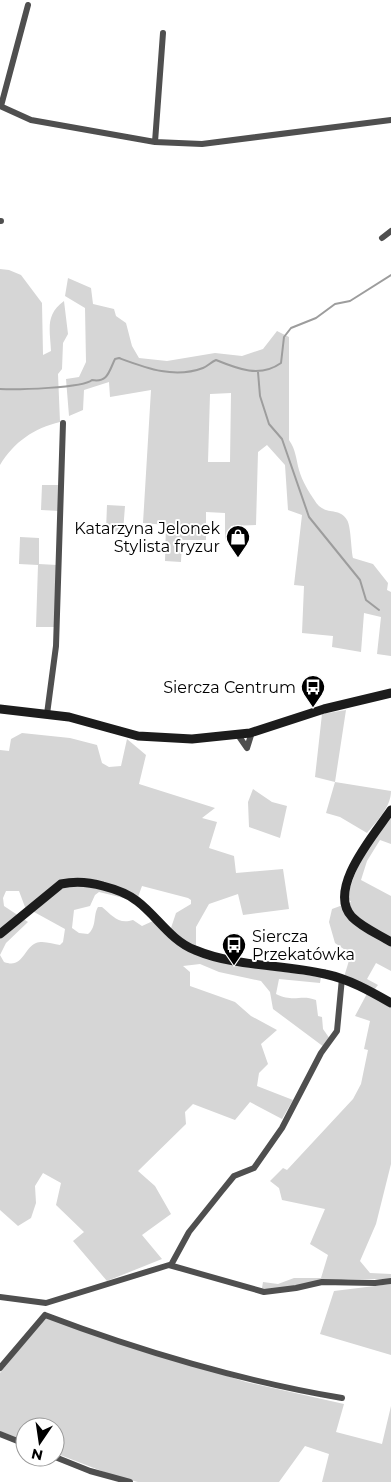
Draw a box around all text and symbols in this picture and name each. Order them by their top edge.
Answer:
place label: Katarzyna Jelonek Stylista fryzur [74,519,220,556]
shop icon: Katarzyna Jelonek Stylista fryzur [225,524,251,558]
bus stop icon: Siercza Centrum [300,674,326,708]
place label: Siercza Centrum [163,678,296,697]
place label: Siercza Przekatówka [252,927,355,964]
bus stop icon: Siercza Przekatówka [221,932,247,966]
north arrow [15,1417,65,1467]
text: N [30,1445,45,1465]

